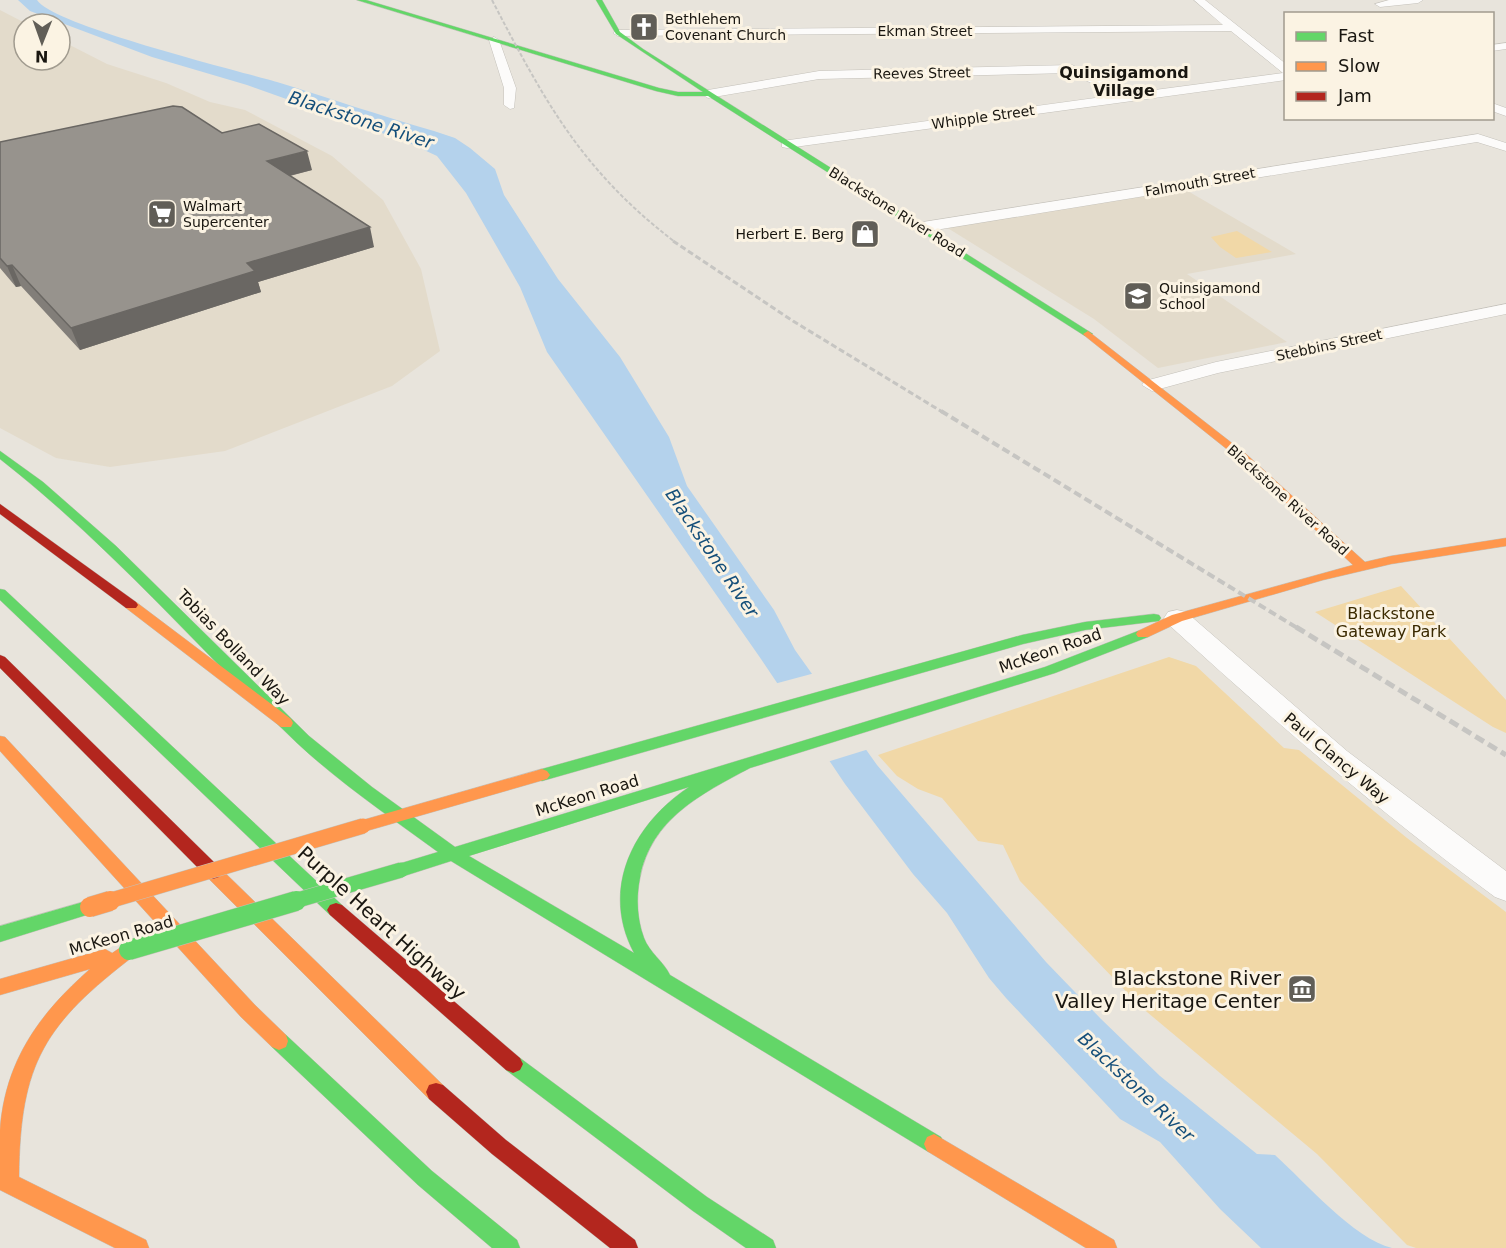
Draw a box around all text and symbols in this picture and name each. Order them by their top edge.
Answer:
church icon: Bethlehem Covenant Church [628,11,660,43]
place label: Bethlehem Covenant Church [665,11,786,43]
north arrow [12,12,72,72]
legend [1284,12,1494,120]
street label: Ekman Street [877,23,973,39]
text: Fast [1338,25,1374,46]
text: N [35,47,49,66]
text: Slow [1338,55,1380,76]
district label: Quinsigamond Village [1059,63,1189,100]
street label: Reeves Street [873,64,971,82]
text: Jam [1337,85,1372,106]
water label: Blackstone River [286,86,438,153]
street label: Whipple Street [930,102,1036,132]
street label: Blackstone River Road [826,164,968,260]
street label: Falmouth Street [1144,164,1257,200]
supermarket icon: Walmart Supercenter [146,198,178,230]
place label: Walmart Supercenter [183,198,269,230]
shop icon: Herbert E. Berg [849,218,881,250]
place label: Herbert E. Berg [736,226,844,242]
school or university icon: Quinsigamond School [1122,280,1154,312]
place label: Quinsigamond School [1159,280,1260,312]
street label: Stebbins Street [1275,326,1384,364]
street label: Blackstone River Road [1224,442,1352,558]
water label: Blackstone River [661,484,764,622]
street label: Tobias Bolland Way [173,585,294,709]
park label: Blackstone Gateway Park [1336,604,1447,641]
street label: McKeon Road [996,624,1104,677]
street label: Paul Clancy Way [1280,709,1393,808]
street label: McKeon Road [533,771,641,820]
street label: Purple Heart Highway [293,841,471,1005]
street label: McKeon Road [67,912,175,959]
place label: Blackstone River Valley Heritage Center [1055,966,1282,1013]
museum icon: Blackstone River Valley Heritage Center [1286,973,1318,1005]
water label: Blackstone River [1074,1027,1200,1147]

